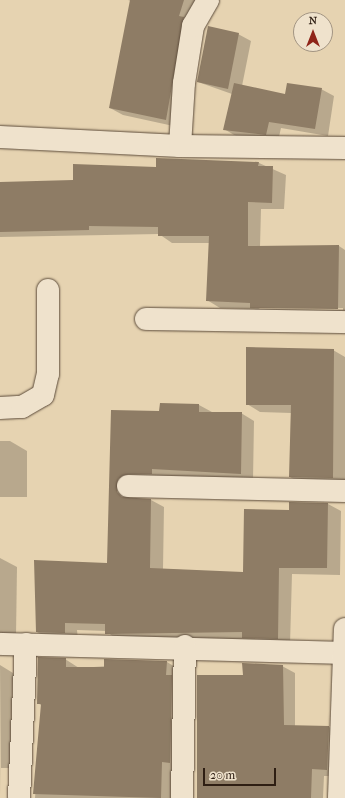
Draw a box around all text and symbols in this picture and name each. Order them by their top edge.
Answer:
north arrow [293,12,333,52]
text: N [309,14,317,27]
scale bar [205,760,278,786]
text: 20 m [210,768,235,782]

